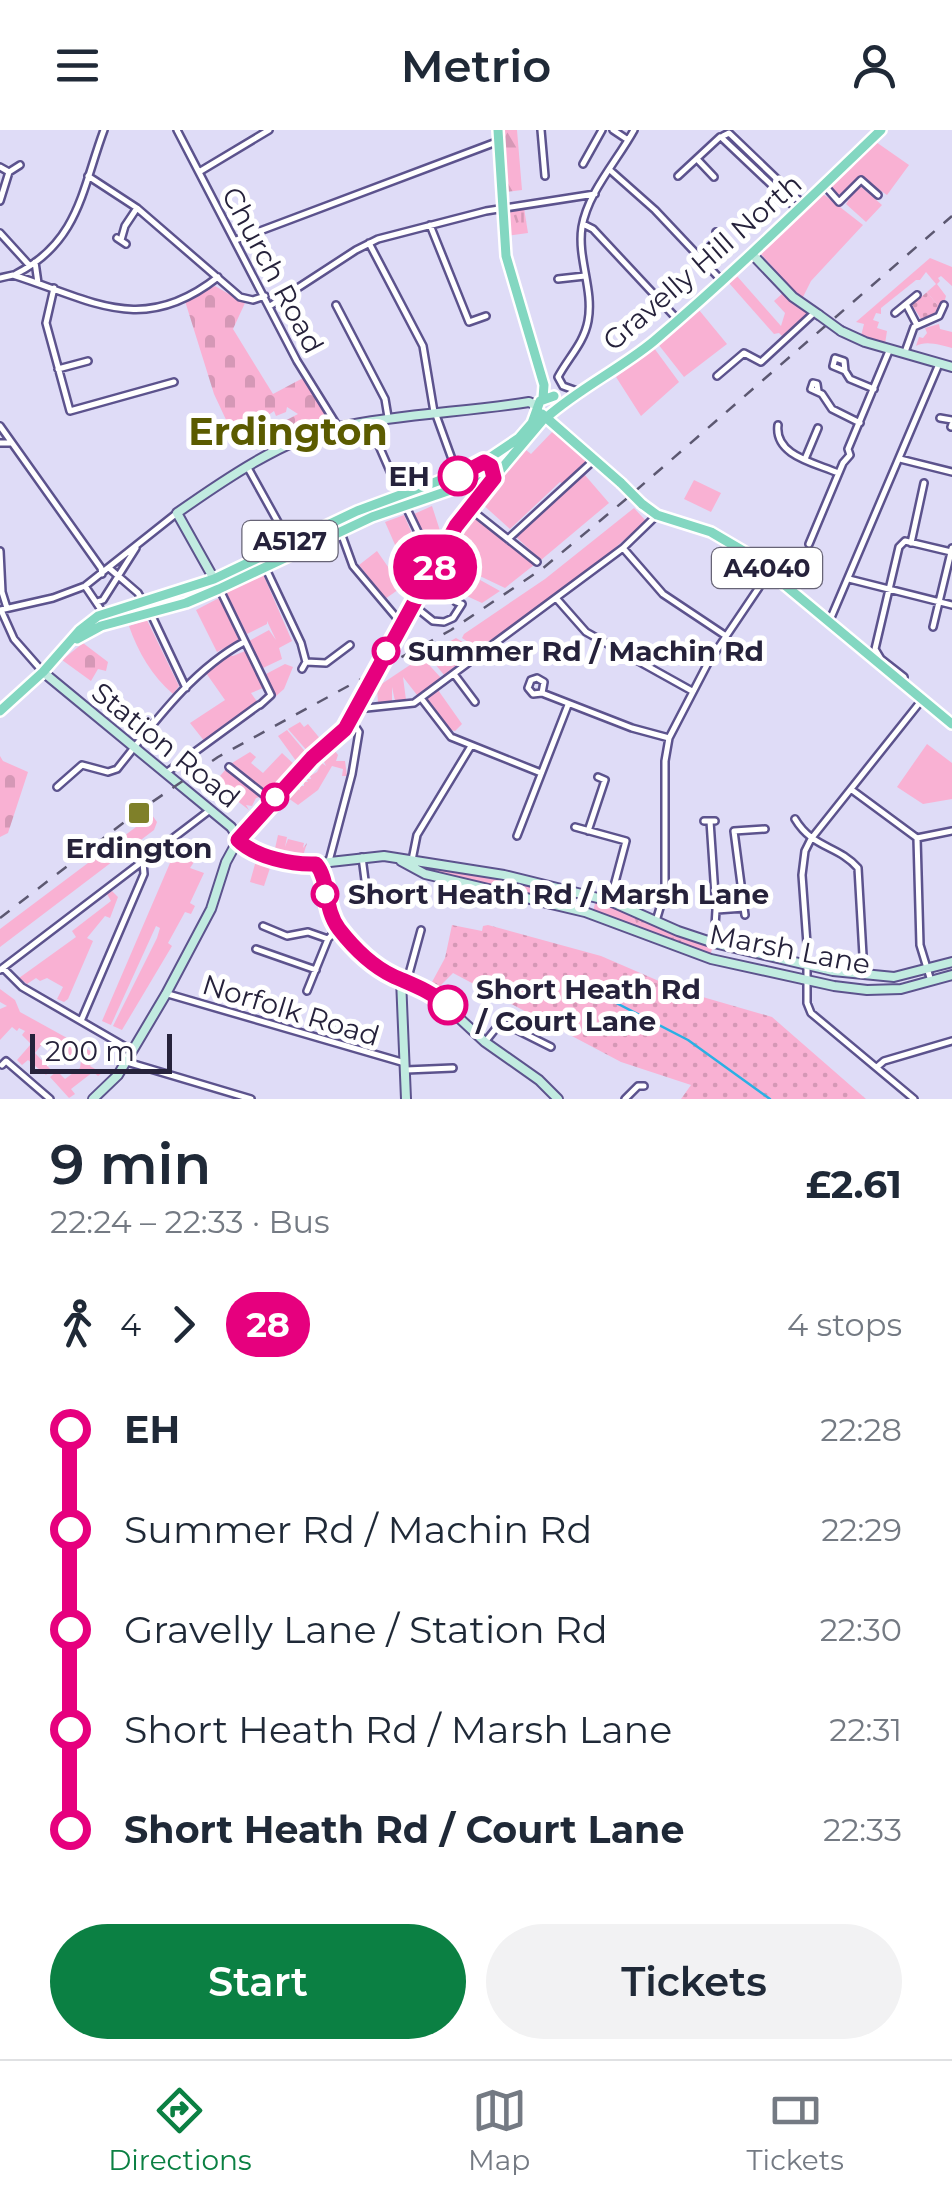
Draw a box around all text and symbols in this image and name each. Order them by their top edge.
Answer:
icon: menu [50,38,105,93]
text: Metrio [401,38,551,93]
icon: person [847,38,902,93]
street label: Gravelly Hill North [596,166,808,358]
street label: Church Road [215,181,331,359]
district label: Erdington [188,408,388,455]
marker: EH [439,457,477,495]
place label: EH [389,459,430,493]
road number: A5127 [242,521,338,561]
line badge: 28 [390,534,480,600]
text: 28 [413,546,457,589]
road number: A4040 [712,548,822,588]
place label: Summer Rd / Machin Rd [408,634,764,668]
marker: Summer Rd / Machin Rd [373,638,399,664]
street label: Station Road [85,675,247,815]
unlabelled marker [262,784,288,810]
marker: Erdington [126,800,152,826]
place label: Erdington [66,831,212,865]
place label: Short Heath Rd / Marsh Lane [348,877,769,911]
marker: Short Heath Rd / Marsh Lane [312,881,338,907]
street label: Marsh Lane [707,917,873,981]
street label: Norfolk Road [198,967,384,1053]
place label: Short Heath Rd / Court Lane [475,972,701,1038]
marker: Short Heath Rd / Court Lane [429,986,467,1024]
scale bar [30,1029,172,1074]
text: 200 m [45,1034,135,1068]
text: 9 min [50,1131,211,1198]
text: £2.61 [806,1161,902,1208]
text: 22:24 – 22:33 · Bus [50,1202,330,1241]
icon: walk [50,1297,105,1352]
icon: forward [156,1297,211,1352]
text: 28 [246,1303,290,1346]
text: 4 [120,1305,141,1344]
text: 4 stops [787,1305,902,1344]
text: EH [124,1406,180,1453]
text: 22:28 [820,1410,902,1449]
text: Summer Rd / Machin Rd [124,1506,592,1553]
text: 22:29 [821,1510,902,1549]
text: Gravelly Lane / Station Rd [124,1606,608,1653]
text: 22:30 [820,1610,902,1649]
text: Short Heath Rd / Marsh Lane [124,1706,672,1753]
text: 22:31 [829,1710,902,1749]
text: Short Heath Rd / Court Lane [124,1806,684,1853]
text: 22:33 [823,1810,902,1849]
button: Start [50,1924,466,2039]
button: Tickets [486,1924,902,2039]
tab: Directions [108,2083,252,2177]
tab: Map [468,2083,530,2177]
tab: Tickets [747,2083,844,2177]

